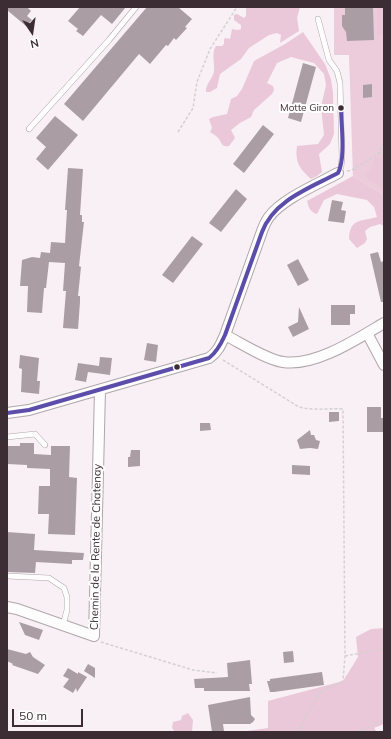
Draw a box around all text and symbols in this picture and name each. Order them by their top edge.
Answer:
north arrow [12,12,52,52]
text: N [29,36,40,51]
place label: Motte Giron [280,102,334,114]
marker: Motte Giron [336,103,346,113]
unlabelled marker [172,362,182,372]
street label: Chemin de la Rente de Chatenay [88,464,104,630]
scale bar [14,701,85,727]
text: 50 m [19,708,47,723]

